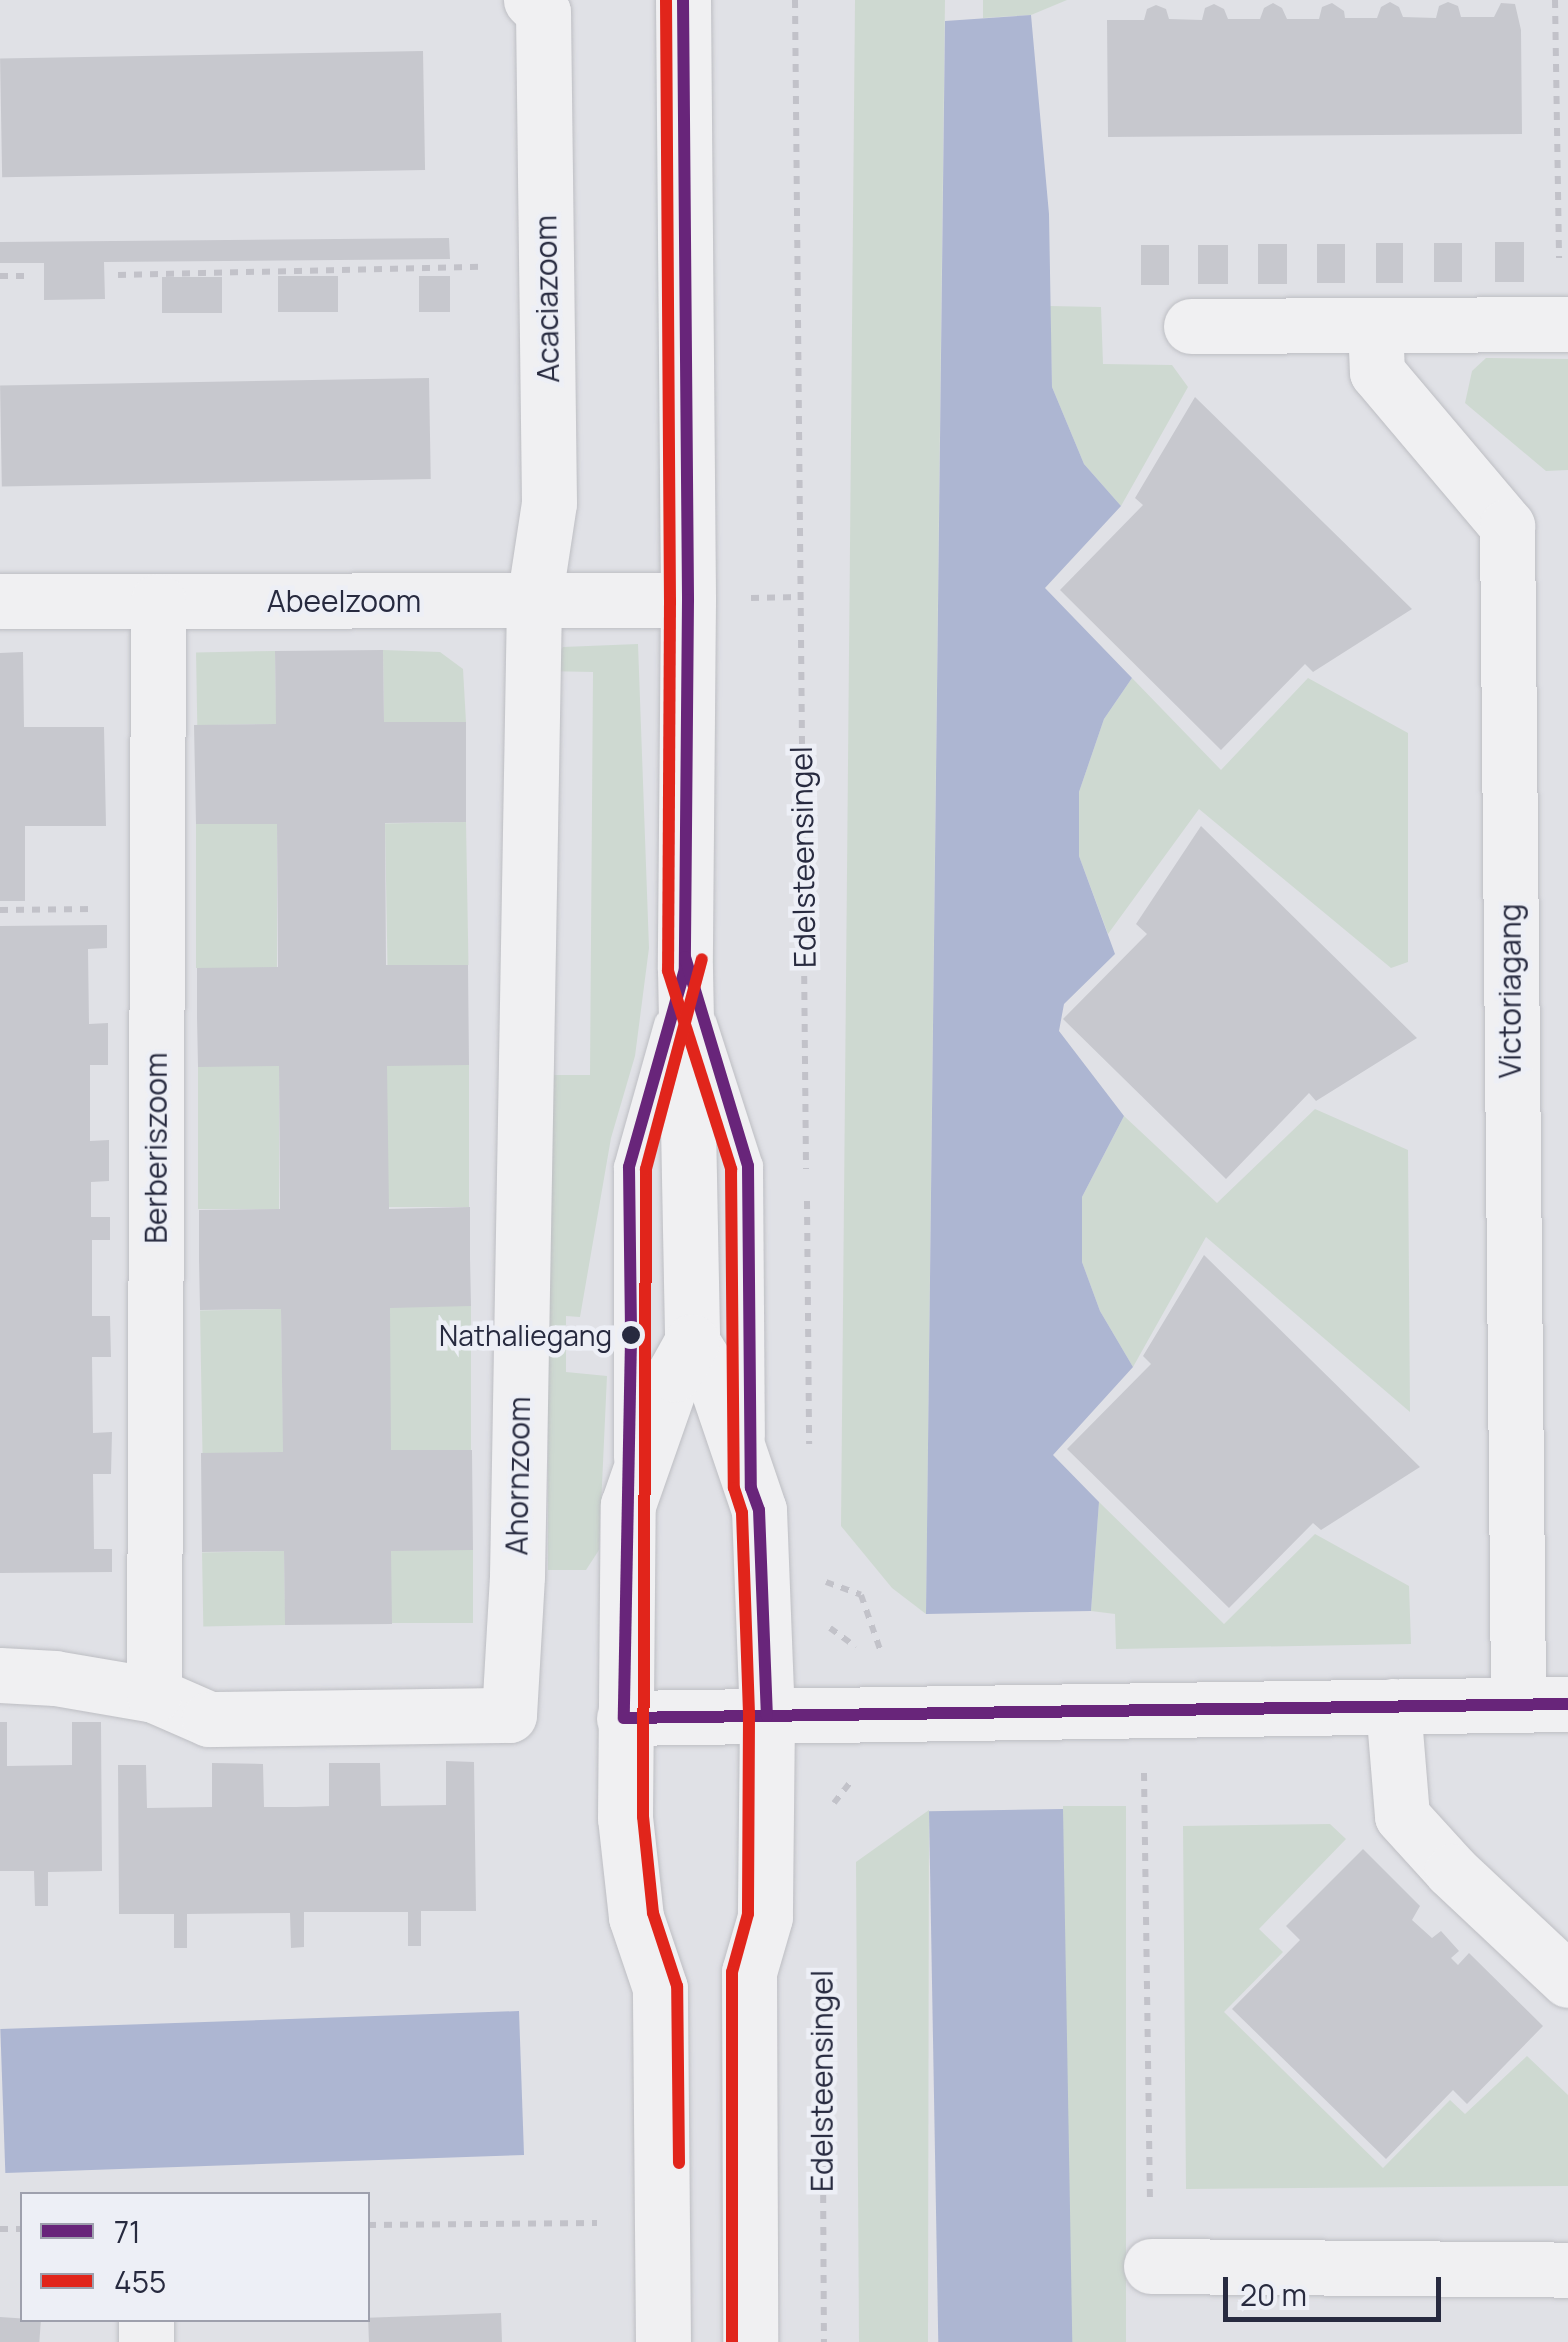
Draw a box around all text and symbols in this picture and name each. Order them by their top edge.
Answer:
street label: Acaciazoom [528,215,566,383]
street label: Abeelzoom [267,583,421,619]
street label: Edelsteensingel [783,746,823,968]
street label: Victoriagang [1492,904,1528,1078]
street label: Berberiszoom [138,1052,174,1244]
place label: Nathaliegang [439,1318,612,1352]
marker: Nathaliegang [621,1325,641,1345]
street label: Ahornzoom [499,1396,537,1556]
street label: Edelsteensingel [804,1970,840,2192]
legend [20,2192,370,2322]
text: 71 [114,2211,141,2252]
scale bar [1228,2257,1446,2319]
text: 455 [114,2261,166,2302]
text: 20 m [1240,2274,1307,2315]

